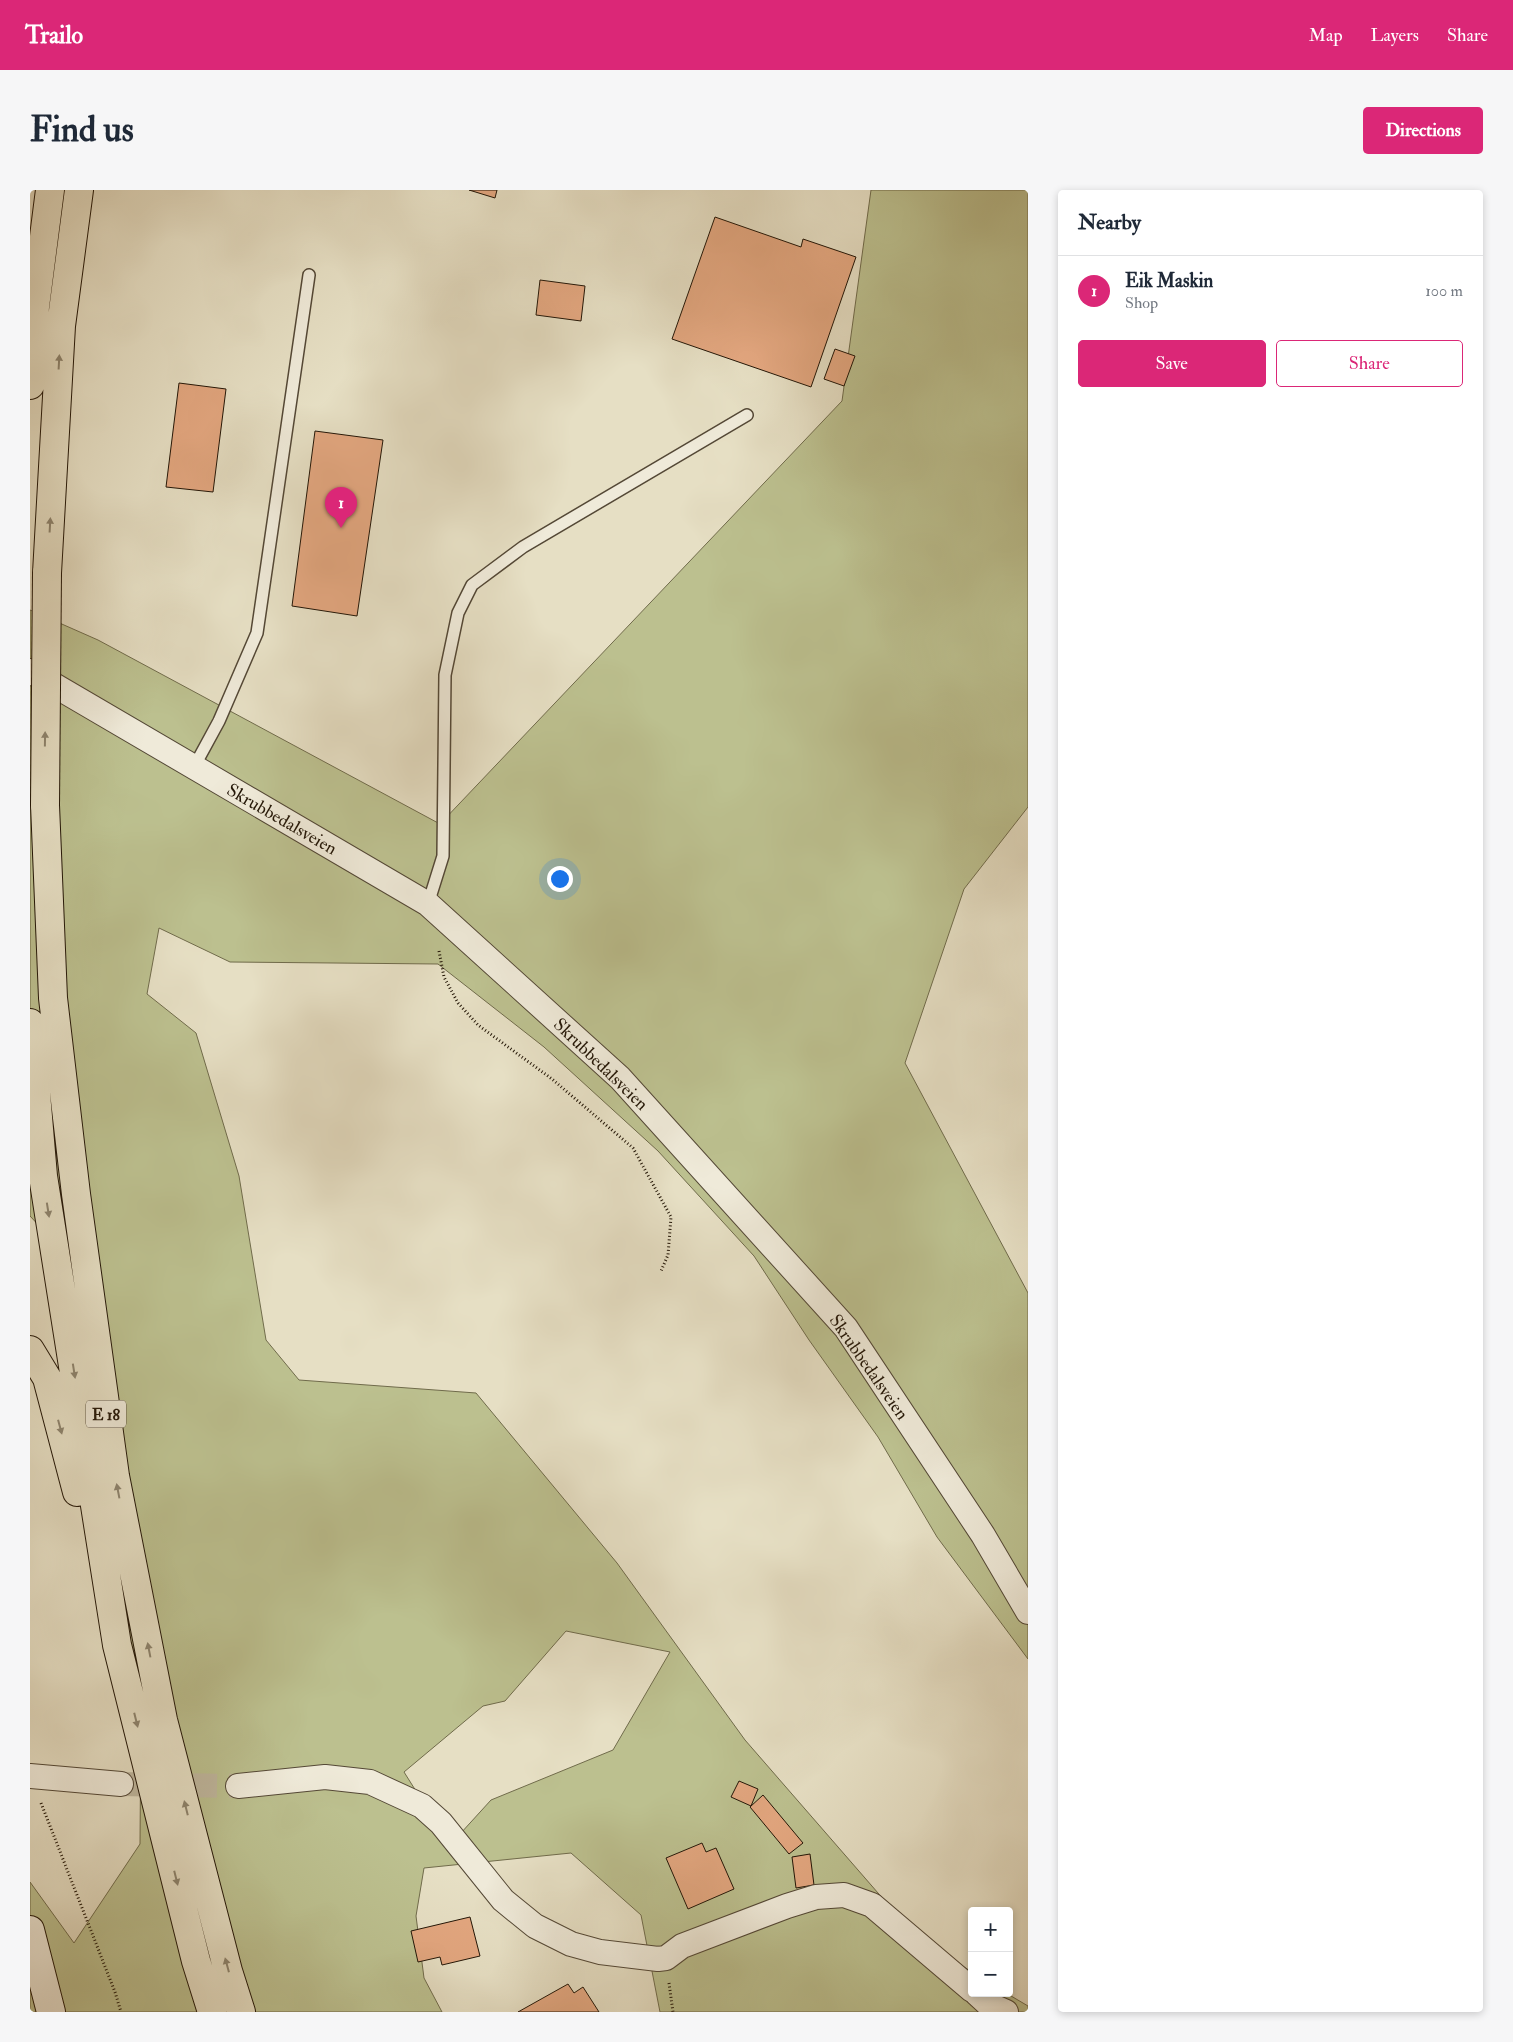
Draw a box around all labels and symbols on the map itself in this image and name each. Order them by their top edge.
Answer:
one-way arrow [56,354,64,370]
pin: 1 [325,487,357,528]
one-way arrow [46,516,54,532]
one-way arrow [41,730,49,746]
street label: Skrubbedalsveien [223,779,341,860]
your location [547,866,573,892]
street label: Skrubbedalsveien [548,1013,653,1116]
one-way arrow [44,1203,52,1219]
street label: Skrubbedalsveien [824,1310,913,1424]
one-way arrow [70,1363,78,1379]
road number: E 18 [86,1400,126,1428]
one-way arrow [56,1420,64,1435]
one-way arrow [113,1482,121,1498]
one-way arrow [145,1642,153,1658]
one-way arrow [132,1713,140,1728]
one-way arrow [182,1801,190,1816]
one-way arrow [172,1870,180,1885]
one-way arrow [223,1958,231,1973]

